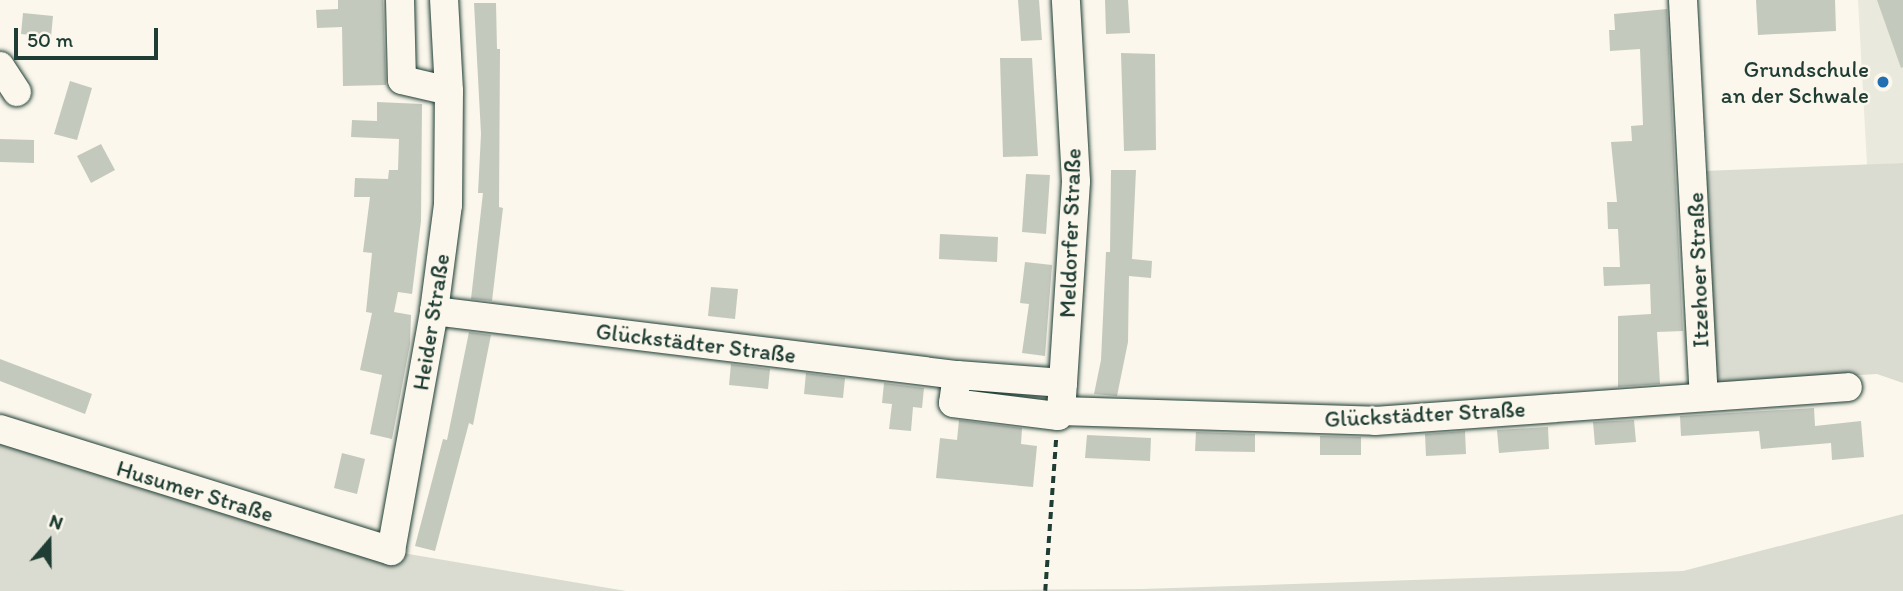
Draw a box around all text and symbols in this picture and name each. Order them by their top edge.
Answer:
scale bar [18,14,161,58]
text: 50 m [27,27,73,52]
place label: Grundschule an der Schwale [1721,55,1869,109]
marker: Grundschule an der Schwale [1875,74,1891,90]
street label: Meldorfer Straße [1053,148,1087,318]
street label: Itzehoer Straße [1681,192,1715,348]
street label: Heider Straße [407,252,455,392]
street label: Glückstädter Straße [594,317,798,369]
street label: Glückstädter Straße [1324,395,1526,433]
street label: Husumer Straße [113,454,277,528]
north arrow [14,507,84,577]
text: N [46,509,66,535]

